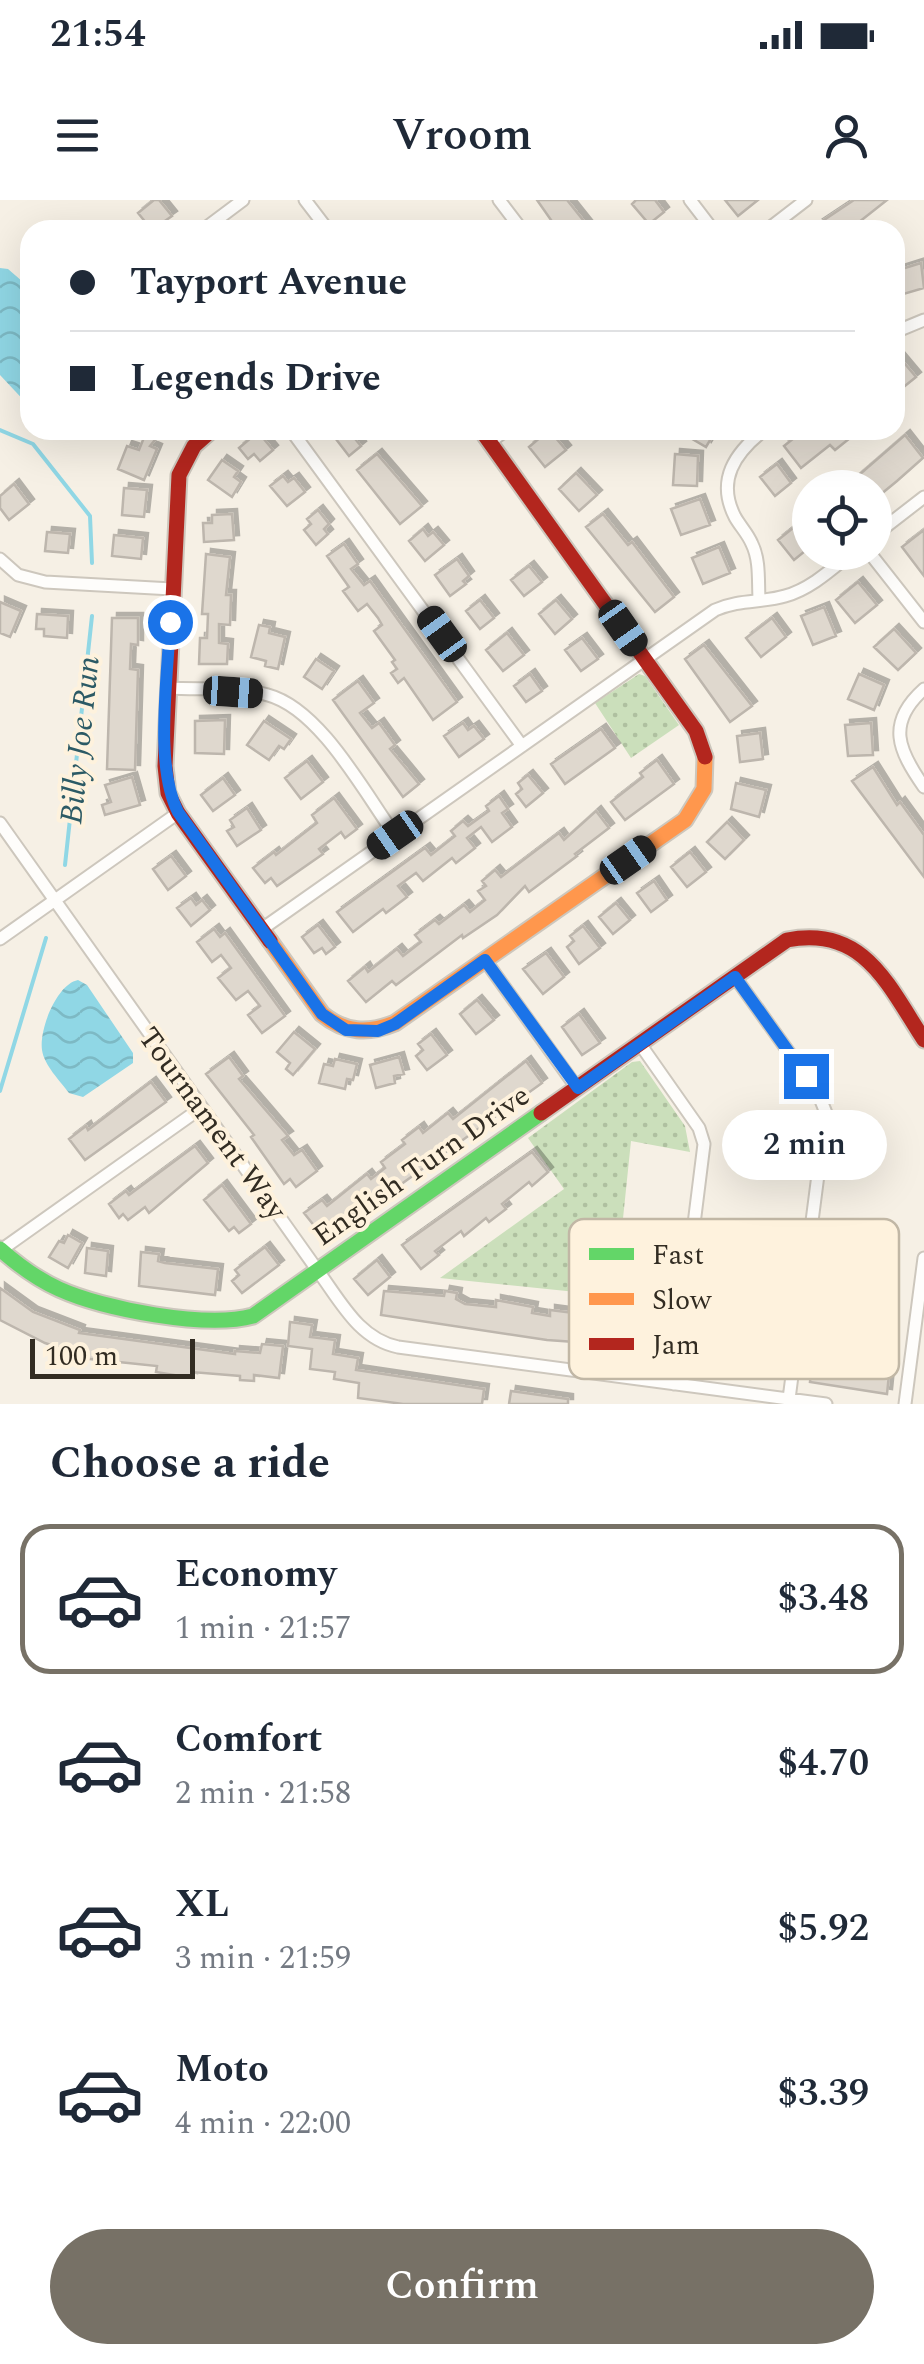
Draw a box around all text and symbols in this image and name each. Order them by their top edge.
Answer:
text: 21:54 [50,6,145,64]
text: Vroom [392,101,532,170]
icon: menu [50,108,105,163]
icon: person [819,108,874,163]
text: Tayport Avenue [130,254,407,312]
text: Legends Drive [130,350,381,408]
map controls [792,470,892,570]
button: locate [792,470,892,570]
car [594,595,652,661]
route start [148,600,193,645]
car [412,601,472,667]
water label: Billy Joe Run [47,654,114,827]
car [202,675,264,709]
car [362,806,428,864]
car [595,831,661,889]
street label: Tournament Way [126,1017,299,1231]
route end [784,1054,829,1099]
street label: English Turn Drive [303,1074,540,1258]
callout: 2 min [724,1111,888,1181]
text: 2 min [763,1120,846,1169]
legend [569,1219,899,1379]
text: Fast [652,1234,704,1277]
text: Slow [652,1279,712,1322]
text: Jam [652,1324,700,1367]
scale bar [30,1334,195,1378]
text: 100 m [45,1335,118,1378]
text: Choose a ride [50,1429,330,1498]
text: Economy [175,1546,336,1604]
icon: car [55,1554,145,1644]
text: $3.48 [778,1570,869,1628]
text: 1 min · 21:57 [175,1604,351,1653]
text: Comfort [175,1711,322,1769]
icon: car [55,1719,145,1809]
text: $4.70 [778,1735,869,1793]
text: 2 min · 21:58 [175,1769,351,1818]
text: XL [175,1876,229,1934]
icon: car [55,1884,145,1974]
text: $5.92 [778,1900,869,1958]
text: 3 min · 21:59 [175,1934,351,1983]
text: Moto [175,2041,269,2099]
icon: car [55,2049,145,2139]
text: $3.39 [778,2065,869,2123]
text: 4 min · 22:00 [175,2099,351,2148]
button: Confirm [50,2229,874,2344]

